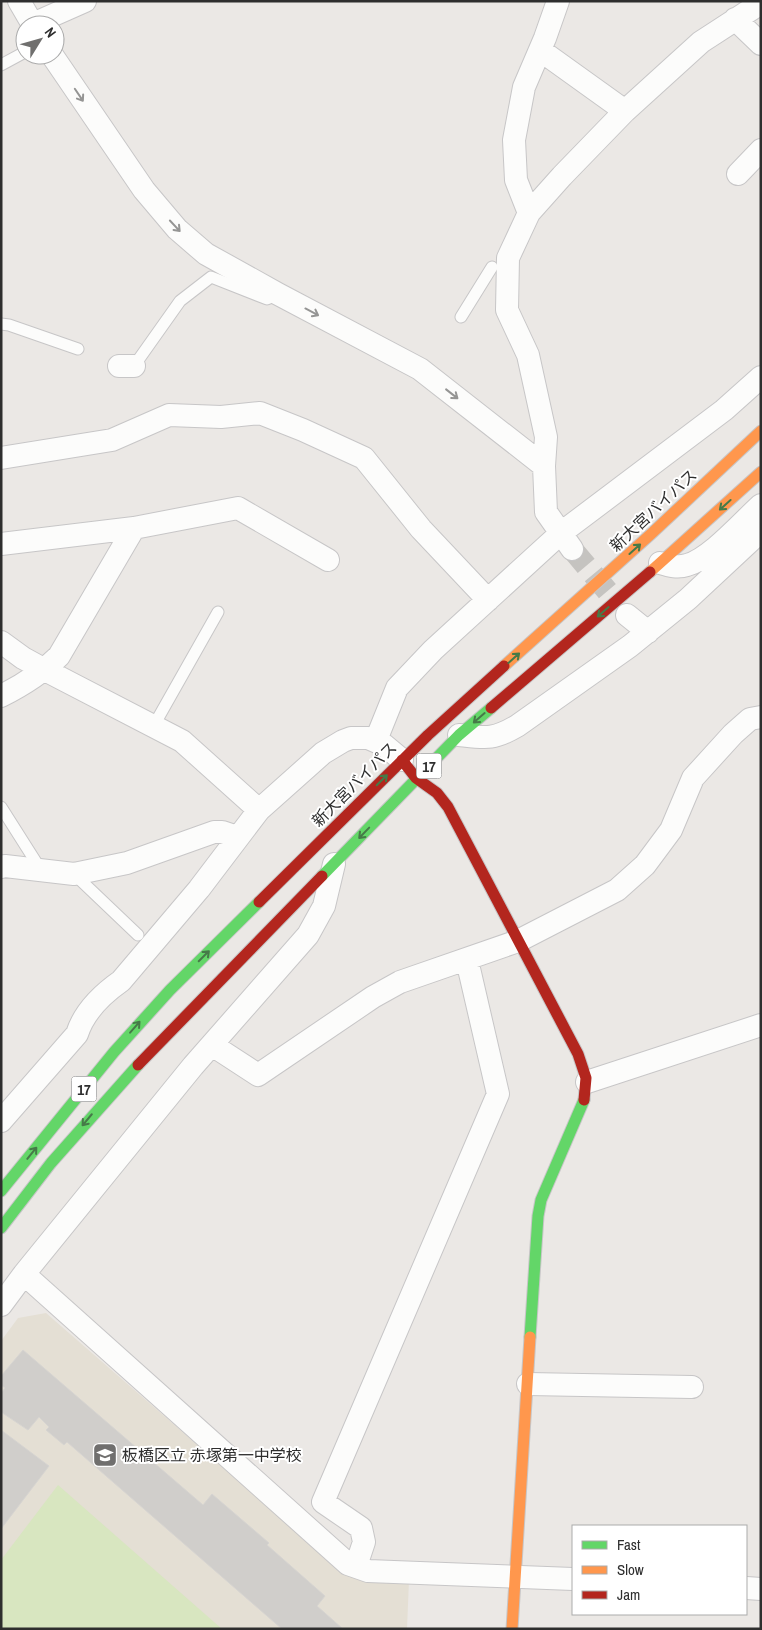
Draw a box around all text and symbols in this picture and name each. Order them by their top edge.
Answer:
north arrow [15,15,65,65]
text: N [41,23,60,41]
one-way arrow [74,88,84,102]
one-way arrow [169,220,181,232]
one-way arrow [304,308,319,317]
one-way arrow [445,389,459,399]
street label: 新大宮バイパス [605,464,701,556]
one-way arrow [718,499,731,511]
one-way arrow [629,543,642,555]
one-way arrow [596,607,609,618]
one-way arrow [508,652,521,663]
one-way arrow [473,712,486,724]
street label: 新大宮バイパス [307,737,401,831]
road number: 17 [416,754,442,778]
one-way arrow [376,774,388,786]
one-way arrow [358,826,370,839]
one-way arrow [198,950,210,962]
one-way arrow [129,1021,141,1034]
road number: 17 [72,1076,96,1102]
one-way arrow [82,1113,93,1126]
one-way arrow [26,1146,37,1159]
school or university icon: 板橋区立 赤塚第一中学校 [92,1442,118,1468]
place label: 板橋区立 赤塚第一中学校 [122,1444,302,1466]
legend [572,1525,747,1615]
text: Fast [617,1534,641,1555]
text: Slow [617,1559,644,1580]
text: Jam [617,1584,640,1605]

